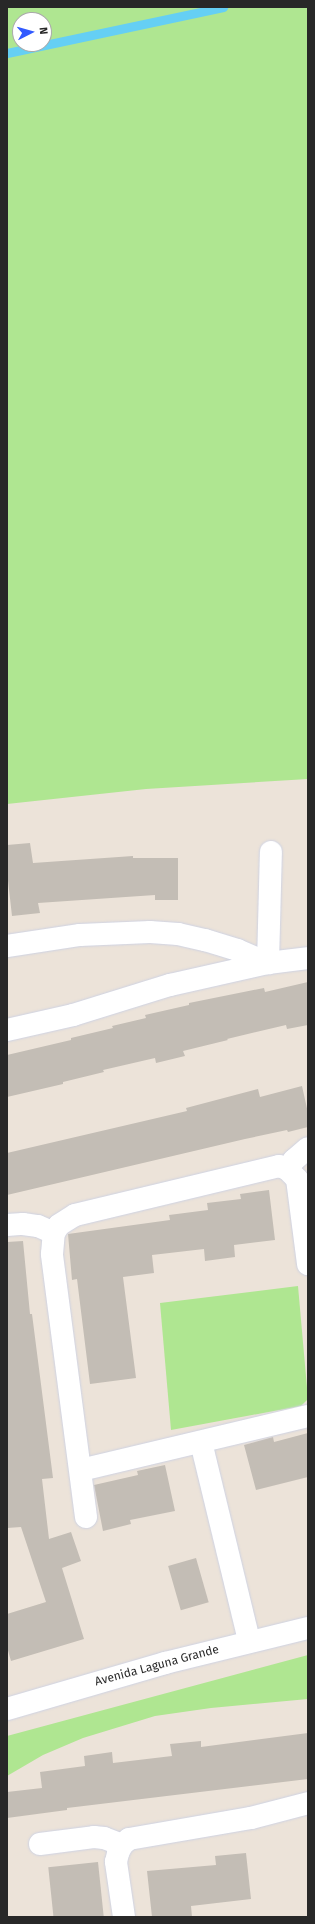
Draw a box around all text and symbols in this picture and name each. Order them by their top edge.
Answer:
north arrow [12,12,52,52]
text: N [37,26,50,35]
street label: Avenida Laguna Grande [93,1643,221,1689]

